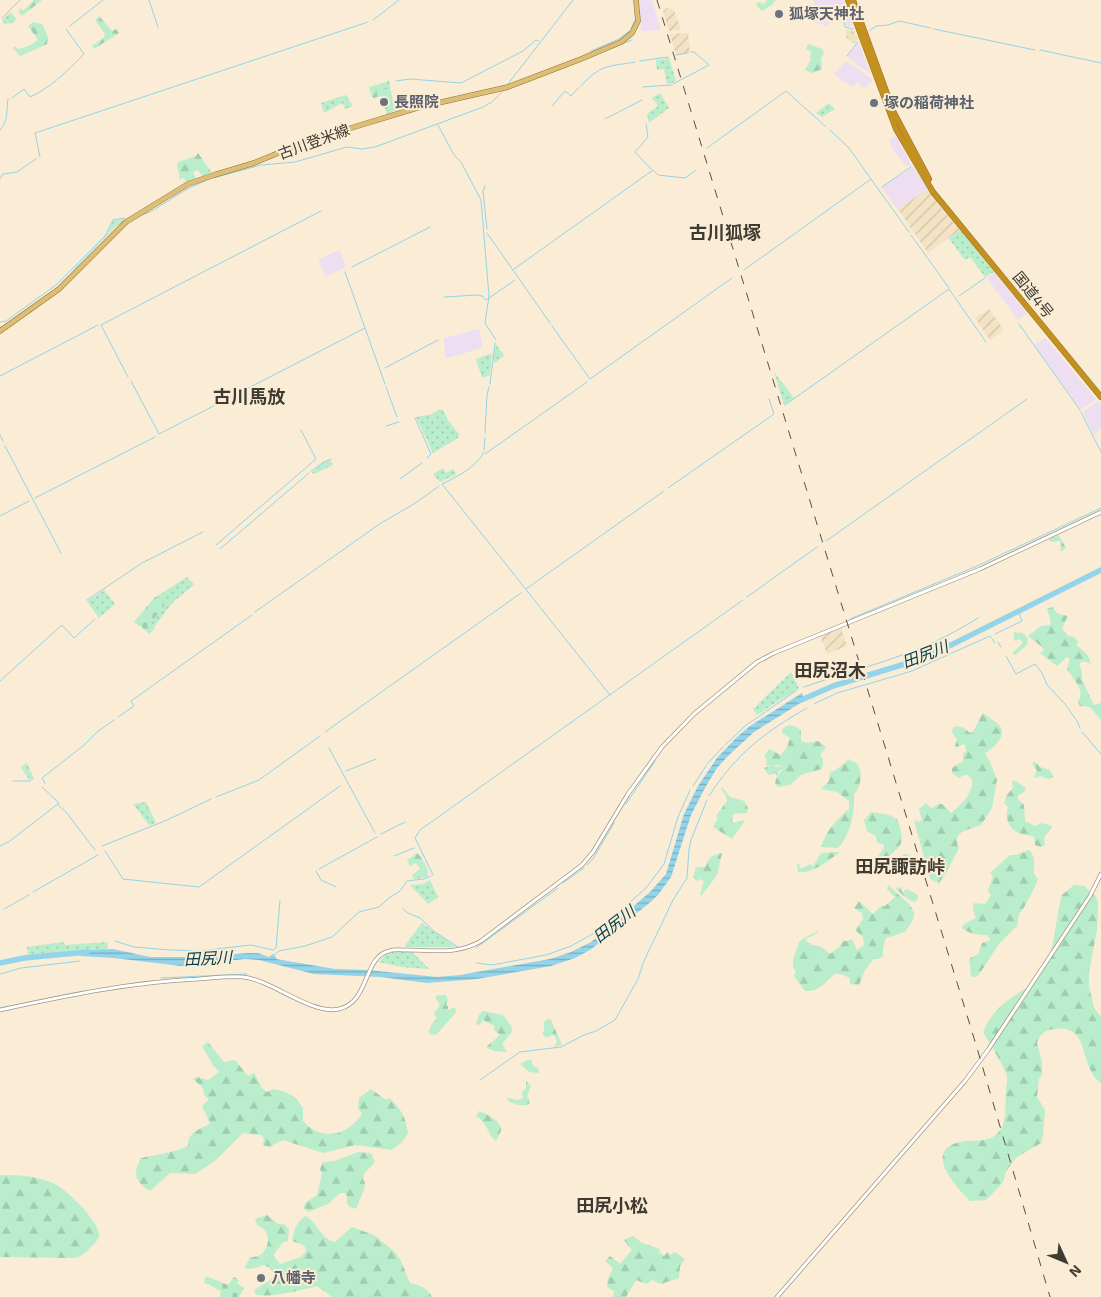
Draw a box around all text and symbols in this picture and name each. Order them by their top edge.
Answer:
place label: 狐塚天神社 [789,4,864,22]
marker: 狐塚天神社 [773,8,785,20]
place label: 長照院 [394,92,439,110]
place label: 塚の稲荷神社 [884,93,974,111]
marker: 長照院 [378,96,390,108]
marker: 塚の稲荷神社 [868,97,880,109]
street label: 古川登米線 [275,120,352,162]
district label: 古川狐塚 [689,221,761,243]
street label: 国道4号 [1010,268,1058,321]
district label: 古川馬放 [213,385,286,407]
water label: 田尻川 [899,635,952,671]
district label: 田尻沼木 [794,659,866,681]
district label: 田尻諏訪峠 [855,855,945,877]
water label: 田尻川 [589,900,640,946]
water label: 田尻川 [184,947,234,968]
district label: 田尻小松 [576,1194,648,1216]
north arrow [1041,1237,1091,1287]
text: N [1066,1262,1085,1281]
place label: 八幡寺 [271,1268,316,1286]
marker: 八幡寺 [255,1272,267,1284]

